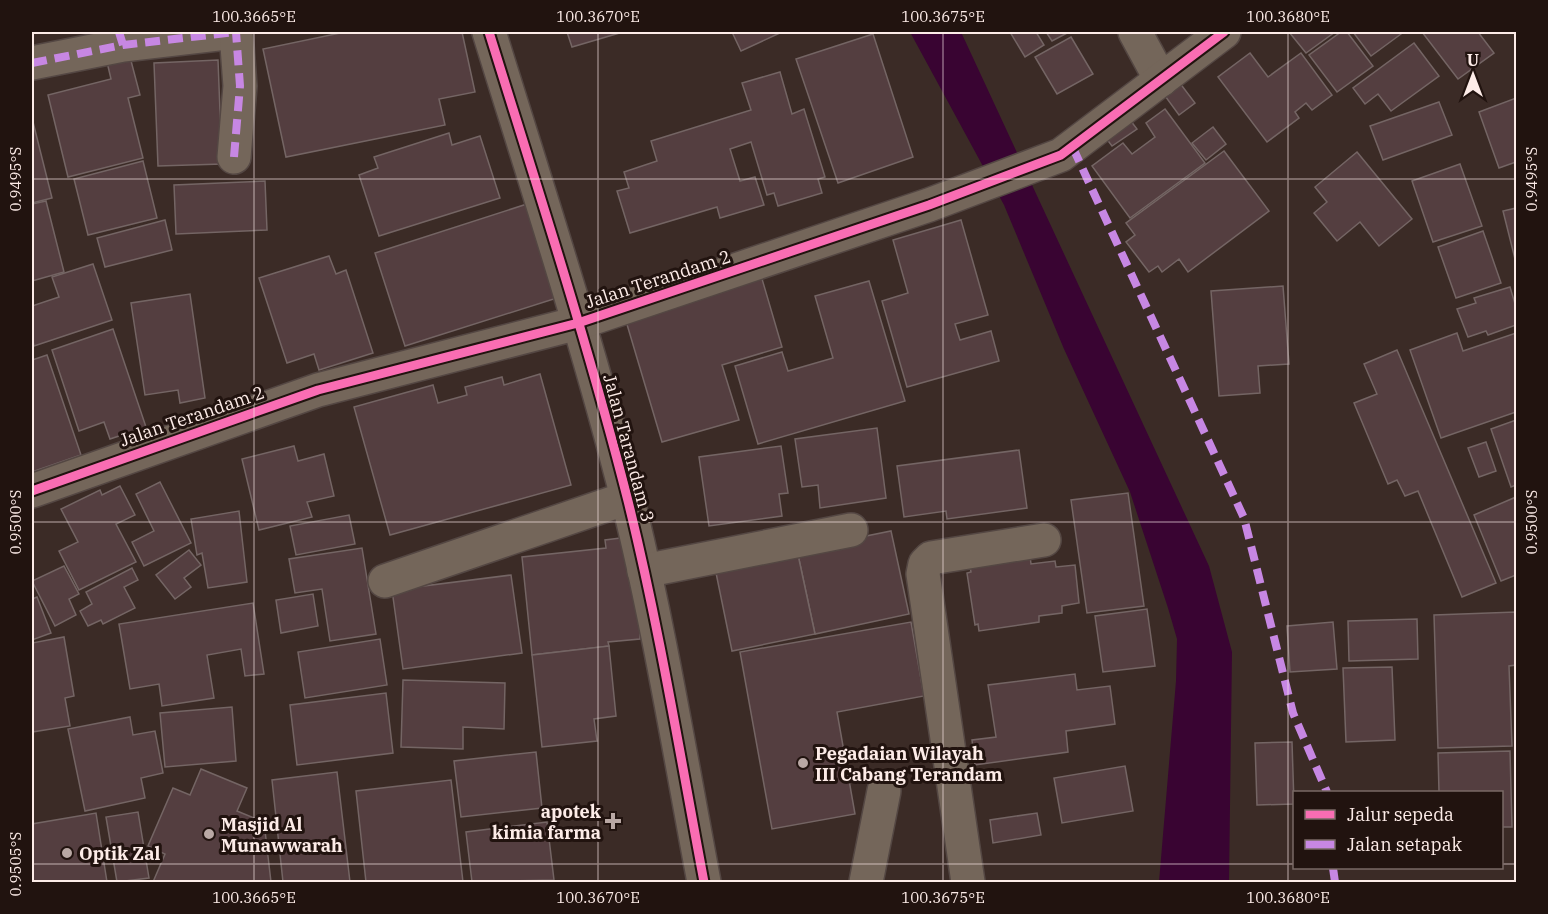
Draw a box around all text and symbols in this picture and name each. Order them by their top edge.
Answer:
text: 100.3665°E [212,7,296,26]
text: 100.3670°E [556,7,640,26]
text: 100.3675°E [901,7,985,26]
text: 100.3680°E [1246,7,1330,26]
north arrow [1443,45,1503,105]
text: U [1467,50,1479,70]
text: 0.9495°S [6,147,25,211]
text: 0.9495°S [1522,147,1541,211]
street label: Jalan Terandam 2 [582,245,734,313]
street label: Jalan Tarandam 3 [598,372,660,524]
street label: Jalan Terandam 2 [117,380,267,452]
text: 0.9500°S [6,490,25,554]
text: 0.9500°S [1522,490,1541,554]
place label: Pegadaian Wilayah III Cabang Terandam [815,742,1003,786]
marker: Pegadaian Wilayah III Cabang Terandam [796,756,810,770]
legend [1293,791,1503,869]
place label: apotek kimia farma [492,800,602,844]
text: Jalur sepeda [1347,803,1454,826]
place label: Masjid Al Munawwarah [221,813,343,857]
marker: apotek kimia farma [606,814,620,828]
marker: Masjid Al Munawwarah [202,827,216,841]
text: 0.9505°S [6,832,25,896]
text: Jalan setapak [1347,833,1463,856]
place label: Optik Zal [79,842,161,865]
marker: Optik Zal [60,846,74,860]
text: 100.3665°E [212,888,296,907]
text: 100.3670°E [556,888,640,907]
text: 100.3675°E [901,888,985,907]
text: 100.3680°E [1246,888,1330,907]

